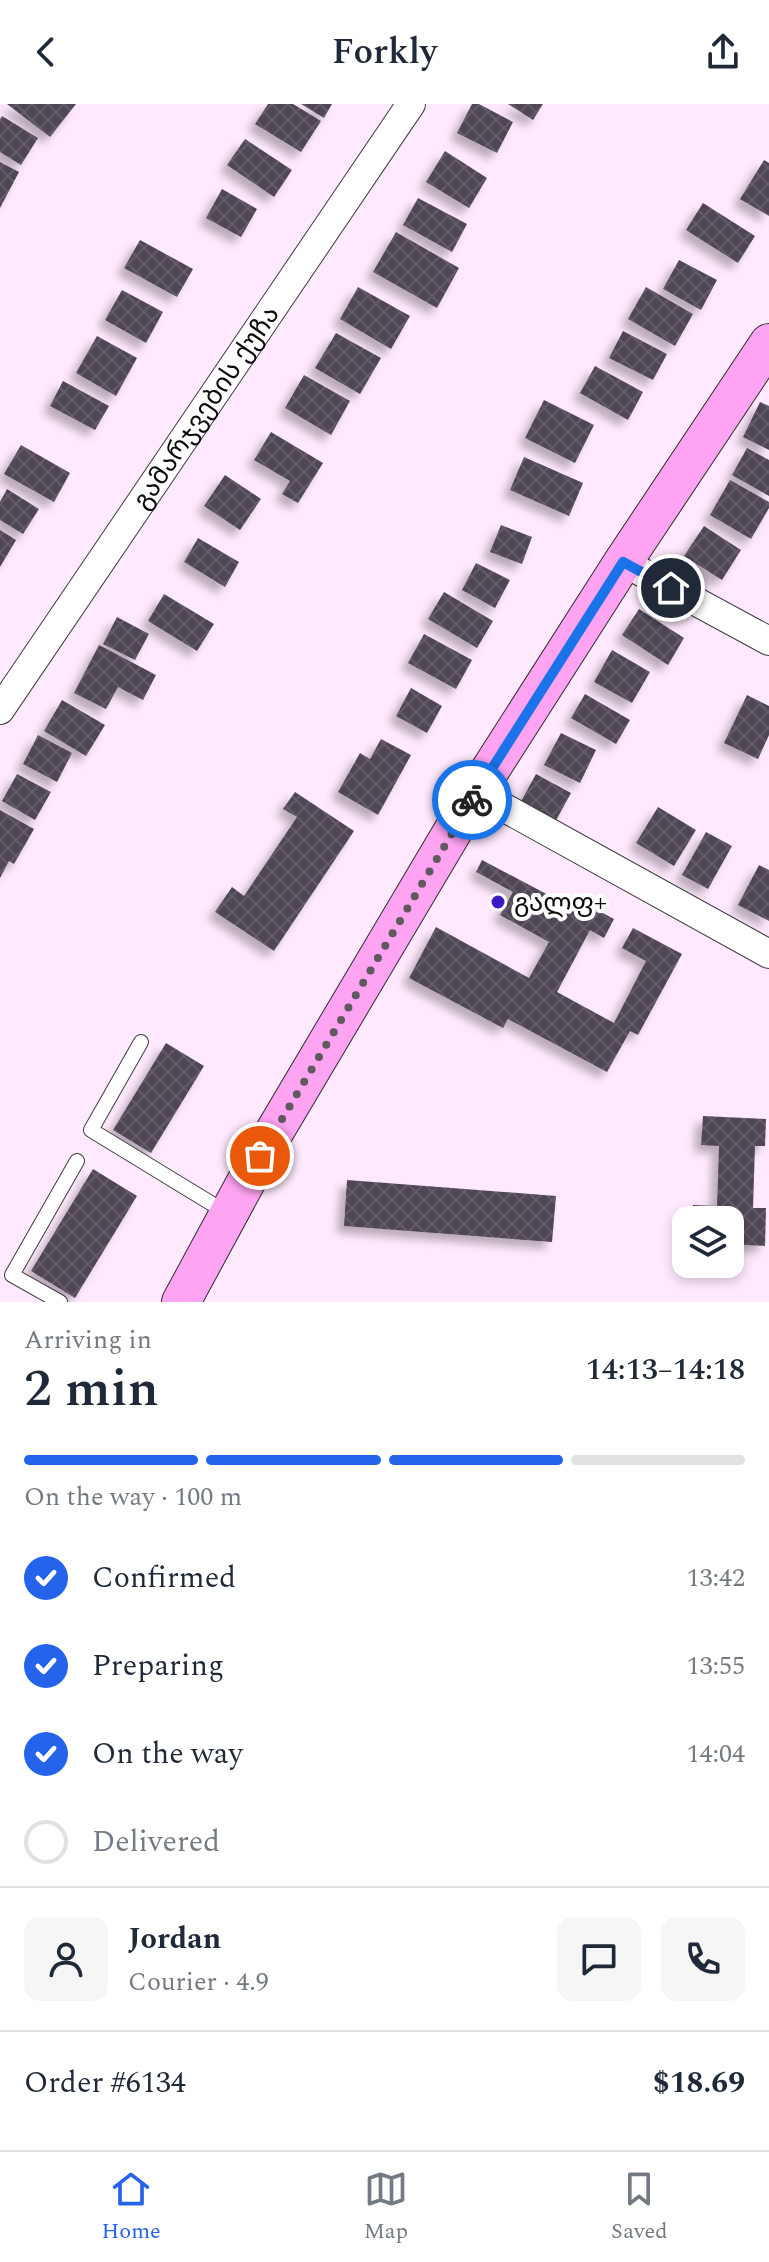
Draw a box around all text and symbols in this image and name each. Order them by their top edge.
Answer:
text: Forkly [332,25,437,80]
icon: back [24,30,68,74]
icon: share [701,30,745,74]
street label: გამარჯვების ქუჩა [123,298,290,518]
pin [637,554,705,622]
icon: home [649,566,693,610]
courier [432,760,512,840]
icon: bike [450,778,494,822]
place label: გალფ+ [514,883,607,923]
marker: გალფ+ [489,893,507,911]
pin [226,1122,294,1190]
icon: bag [238,1134,282,1178]
map controls [672,1206,744,1278]
button: layers [672,1206,744,1278]
text: Arriving in [24,1320,152,1360]
text: 14:13–14:18 [586,1347,745,1393]
text: 2 min [24,1350,159,1429]
text: On the way · 100 m [24,1477,242,1517]
text: Confirmed [92,1555,236,1601]
icon: check [24,1556,68,1600]
text: 13:42 [686,1558,745,1598]
text: Preparing [92,1643,224,1689]
icon: check [24,1644,68,1688]
text: 13:55 [686,1646,745,1686]
text: On the way [92,1731,243,1777]
icon: check [24,1732,68,1776]
text: 14:04 [686,1734,745,1774]
text: Delivered [92,1819,220,1865]
text: Jordan [128,1916,221,1962]
button: person [24,1917,108,2001]
button: chat [557,1917,641,2001]
button: phone [661,1917,745,2001]
text: Courier · 4.9 [128,1962,269,2002]
text: Order #6134 [24,2060,186,2106]
text: $18.69 [653,2060,745,2106]
tab: Home [101,2167,161,2248]
tab: Map [364,2167,408,2248]
tab: Saved [611,2167,667,2248]

